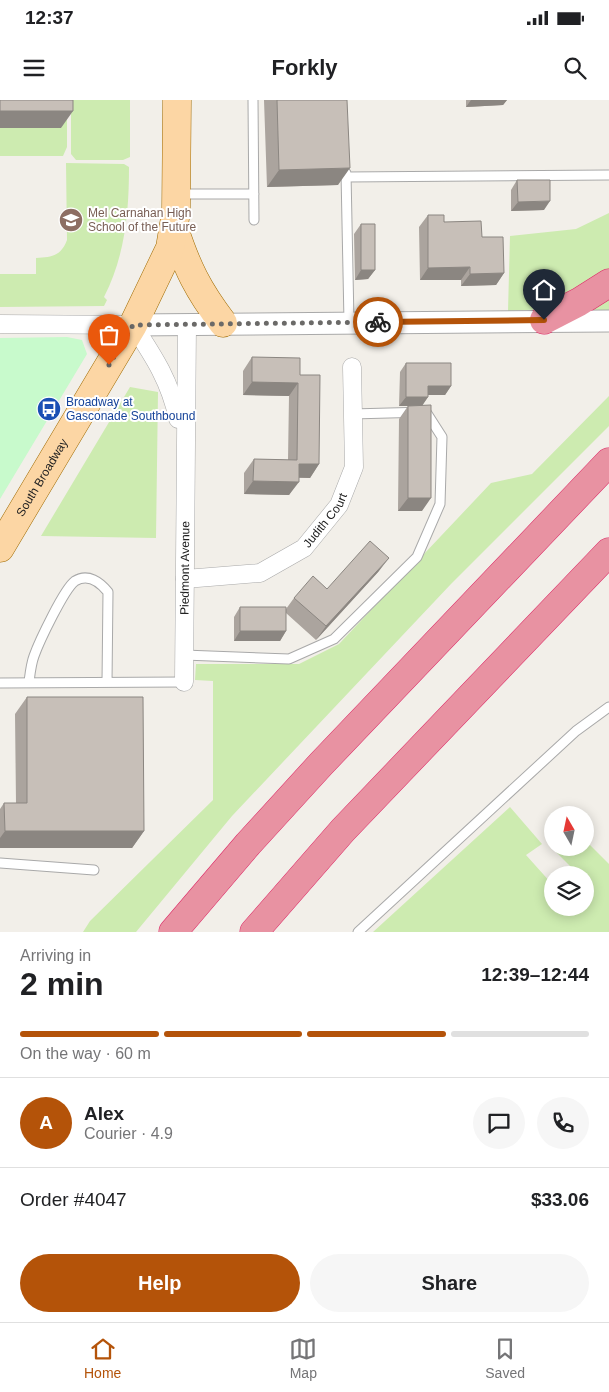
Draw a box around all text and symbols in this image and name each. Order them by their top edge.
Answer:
text: 12:37 [25,7,74,28]
icon: menu [20,54,48,82]
icon: search [561,54,589,82]
text: Forkly [271,55,338,80]
place label: Mel Carnahan High School of the Future [88,206,196,234]
school or university icon: Mel Carnahan High School of the Future [58,207,84,233]
pin [523,269,565,320]
icon: home [530,276,558,304]
courier [353,297,403,347]
icon: bike [364,308,392,336]
pin [88,314,130,365]
icon: bag [95,321,123,349]
place label: Broadway at Gasconade Southbound [66,395,195,423]
bus stop icon: Broadway at Gasconade Southbound [36,396,62,422]
street label: South Broadway [13,436,71,519]
street label: Judith Court [300,491,350,550]
street label: Piedmont Avenue [178,521,192,615]
north arrow [544,806,594,856]
map controls [544,806,594,916]
button: layers [544,866,594,916]
text: Arriving in [20,947,91,964]
text: 12:39–12:44 [481,964,589,985]
text: 2 min [20,966,104,1002]
text: On the way · 60 m [20,1045,151,1062]
button: chat [473,1097,525,1149]
button: phone [537,1097,589,1149]
text: Alex [84,1103,124,1124]
text: A [39,1112,53,1133]
text: Courier · 4.9 [84,1125,173,1142]
text: Order #4047 [20,1189,127,1210]
text: $33.06 [531,1189,589,1210]
button: Help [20,1254,300,1312]
button: Share [310,1254,589,1312]
tab: Home [84,1335,121,1381]
tab: Map [289,1335,317,1381]
tab: Saved [485,1335,525,1381]

